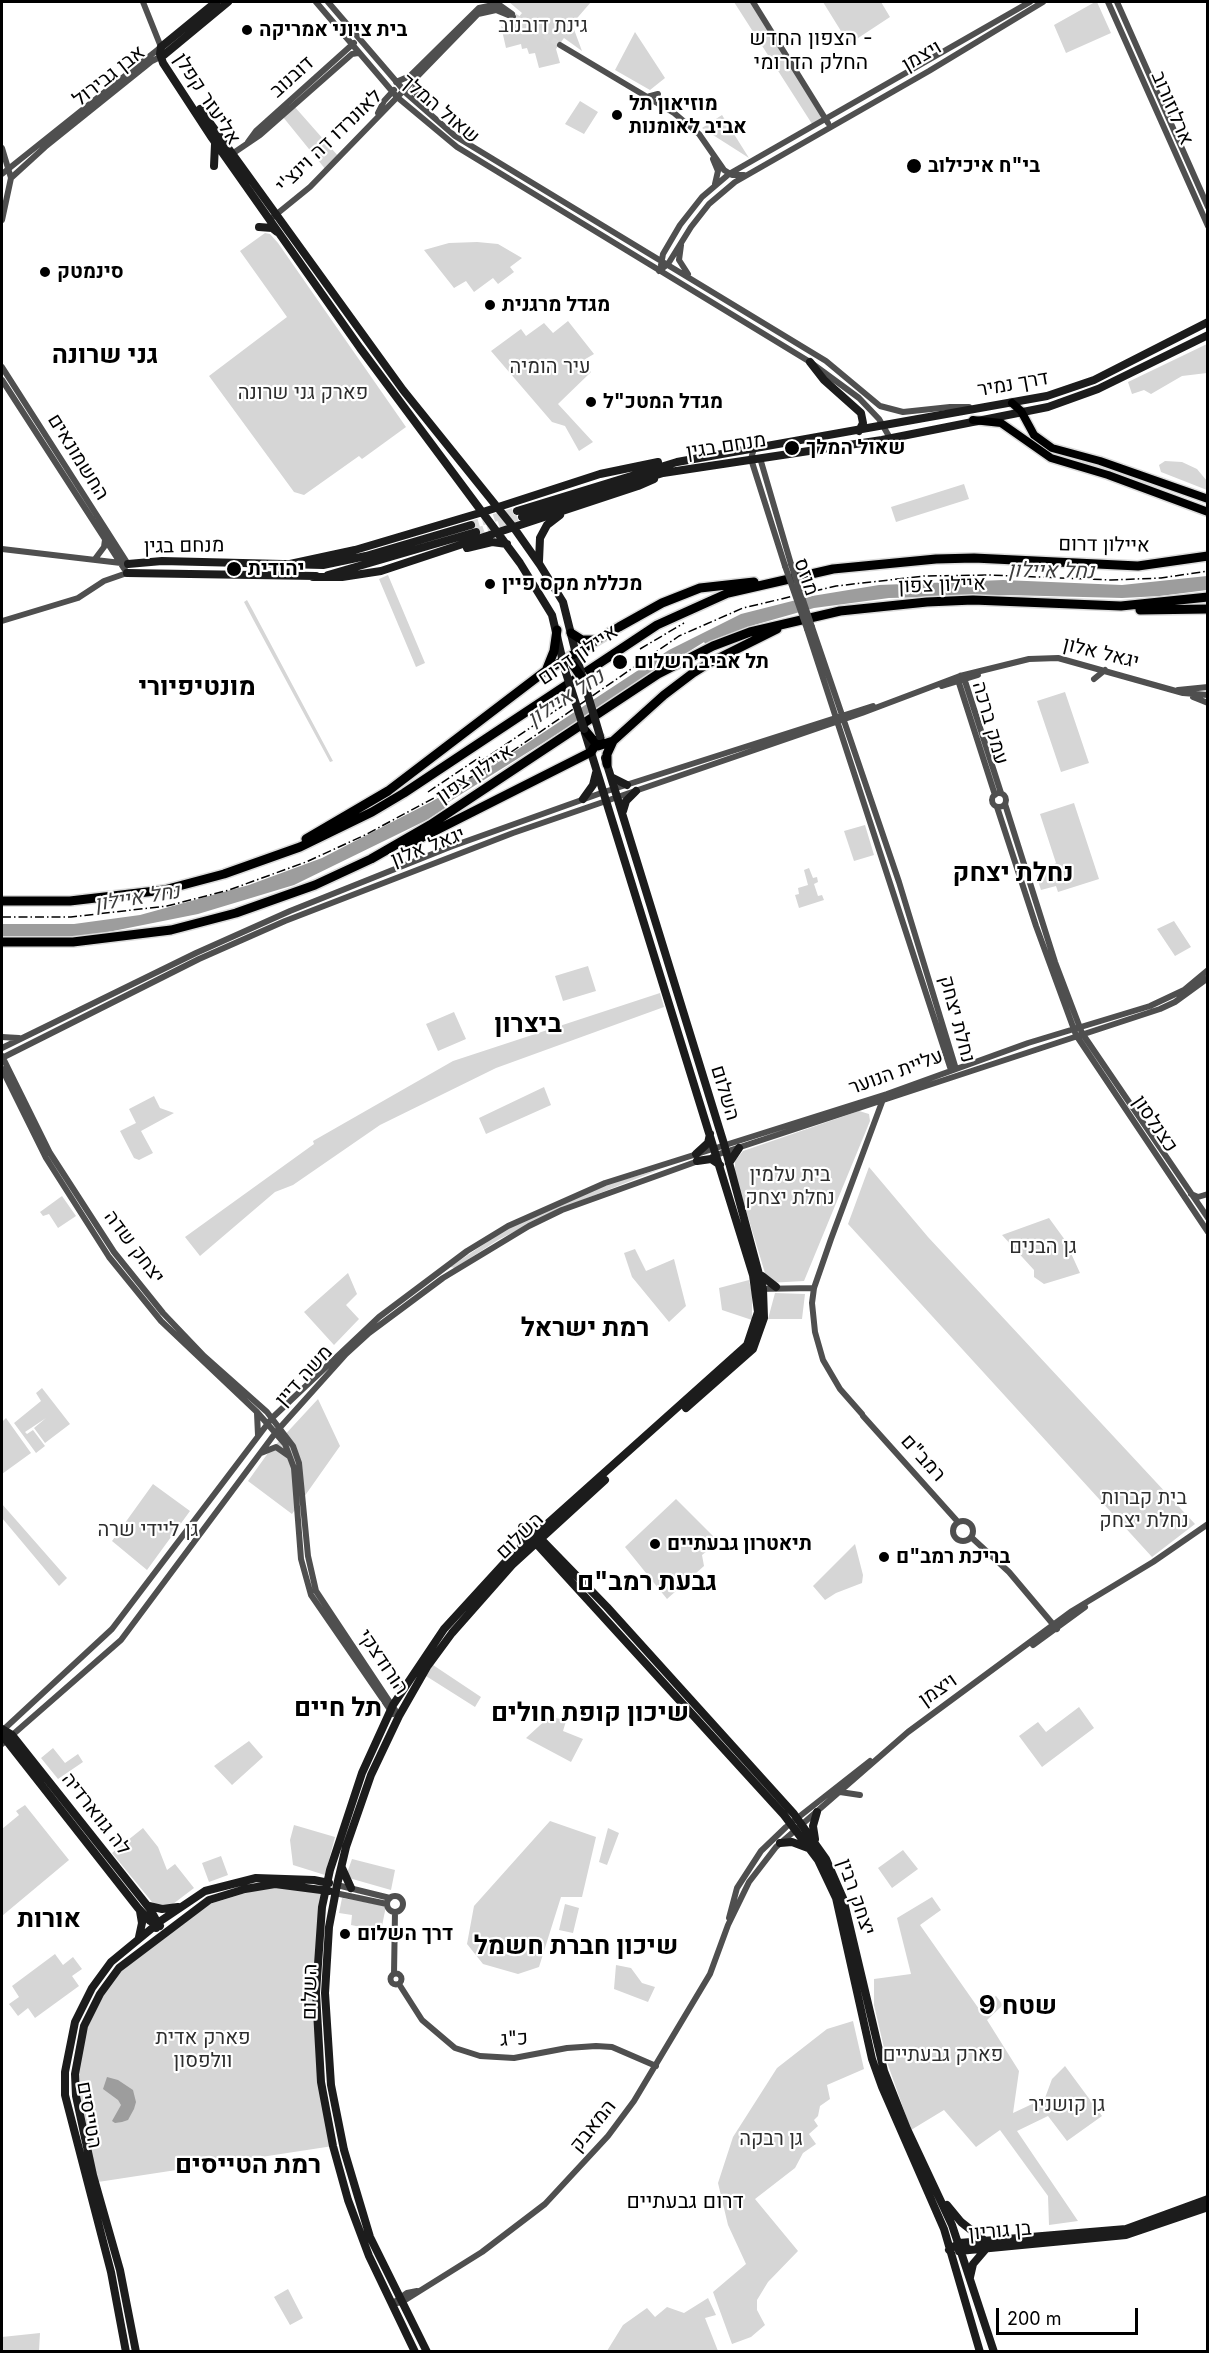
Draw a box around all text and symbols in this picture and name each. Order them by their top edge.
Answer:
park label: גינת דובנוב [498,14,588,38]
place label: בית ציוני אמריקה [259,18,407,42]
marker: בית ציוני אמריקה [240,23,254,37]
district label: הצפון החדש - החלק הדרומי [749,26,873,76]
street label: ויצמן [898,35,946,77]
street label: אבן גבירול [68,40,150,112]
street label: אליעזר קפלן [169,49,245,149]
street label: דובנוב [265,51,319,103]
street label: ארלוזורוב [1146,67,1198,149]
street label: שאול המלך [396,69,484,149]
street label: לאונרדו דה וינצ'י [271,84,387,198]
place label: מוזיאון תל אביב לאומנות [629,92,747,139]
marker: מוזיאון תל אביב לאומנות [610,108,624,122]
place label: בי"ח איכילוב [928,154,1040,178]
marker: בי"ח איכילוב [905,157,923,175]
place label: סינמטק [57,260,124,284]
marker: סינמטק [38,265,52,279]
place label: מגדל מרגנית [502,293,610,317]
marker: מגדל מרגנית [483,298,497,312]
district label: גני שרונה [52,339,158,371]
park label: עיר הומיה [509,355,591,379]
street label: דרך נמיר [976,366,1050,402]
park label: פארק גני שרונה [238,381,368,405]
place label: מגדל המטכ"ל [603,390,723,414]
marker: מגדל המטכ"ל [584,395,598,409]
street label: החשמונאים [42,409,114,505]
street label: מנחם בגין [684,428,768,464]
place label: שאול המלך [806,436,905,460]
marker: שאול המלך [783,439,801,457]
street label: איילון דרום [1058,532,1150,558]
street label: מנחם בגין [144,533,224,559]
street label: מוזס [788,555,824,599]
place label: יהודית [248,557,304,581]
water label: נחל איילון [1008,558,1094,584]
marker: יהודית [225,560,243,578]
street label: איילון צפון [898,571,986,599]
place label: מכללת מקס פיין [502,572,643,596]
marker: מכללת מקס פיין [483,577,497,591]
street label: איילון דרום [533,620,623,690]
street label: יגאל אלון [1061,632,1141,674]
place label: תל אביב השלום [634,650,769,674]
marker: תל אביב השלום [611,653,629,671]
water label: נחל איילון [523,664,609,732]
district label: מונטיפיורי [138,671,256,703]
street label: עמק ברכה [967,679,1013,767]
street label: איילון צפון [432,740,518,808]
street label: יגאל אלון [388,822,468,872]
district label: נחלת יצחק [952,857,1074,889]
water label: נחל איילון [92,879,182,917]
street label: נחלת יצחק [934,973,980,1065]
district label: ביצרון [494,1008,562,1040]
street label: עליית הנוער [846,1044,946,1100]
street label: השלום [705,1062,745,1124]
street label: כצנלסון [1127,1091,1183,1157]
park label: בית עלמין נחלת יצחק [745,1163,835,1210]
street label: יצחק שדה [99,1206,169,1288]
park label: גן הבנים [1009,1235,1077,1259]
district label: רמת ישראל [521,1312,649,1344]
street label: משה דיין [270,1340,338,1412]
street label: רמב"ם [896,1430,950,1486]
park label: בית קברות נחלת יצחק [1099,1486,1189,1533]
street label: השלום [491,1508,549,1564]
park label: גן ליידי שרה [98,1518,198,1542]
place label: תיאטרון גבעתיים [667,1532,812,1556]
marker: תיאטרון גבעתיים [648,1537,662,1551]
place label: בריכת רמב"ם [896,1545,1010,1569]
marker: בריכת רמב"ם [877,1550,891,1564]
district label: גבעת רמב"ם [577,1566,717,1598]
street label: הורודצקי [353,1625,413,1699]
street label: ויצמן [914,1668,962,1712]
district label: תל חיים [294,1692,382,1724]
district label: שיכון קופת חולים [491,1697,689,1729]
street label: לה גווארדיה [56,1768,136,1860]
street label: יצחק רבין [832,1856,880,1938]
district label: אורות [17,1903,81,1935]
place label: דרך השלום [357,1922,453,1946]
marker: דרך השלום [338,1927,352,1941]
district label: שיכון חברת חשמל [474,1930,678,1962]
street label: השלום [298,1964,322,2020]
district label: שטח 9 [979,1990,1057,2022]
park label: פארק אדית וולפסון [155,2026,251,2073]
street label: כ"ג [499,2026,529,2052]
park label: פארק גבעתיים [883,2043,1003,2067]
street label: הטייסים [71,2080,107,2150]
park label: גן קושניר [1029,2093,1105,2117]
street label: המאבק [565,2095,621,2157]
park label: גן רבקה [739,2127,803,2151]
district label: רמת הטייסים [175,2149,321,2181]
district label: דרום גבעתיים [626,2189,744,2215]
street label: בן גוריון [968,2216,1032,2246]
scale bar [999,2296,1142,2334]
text: 200 m [1007,2308,1062,2329]

